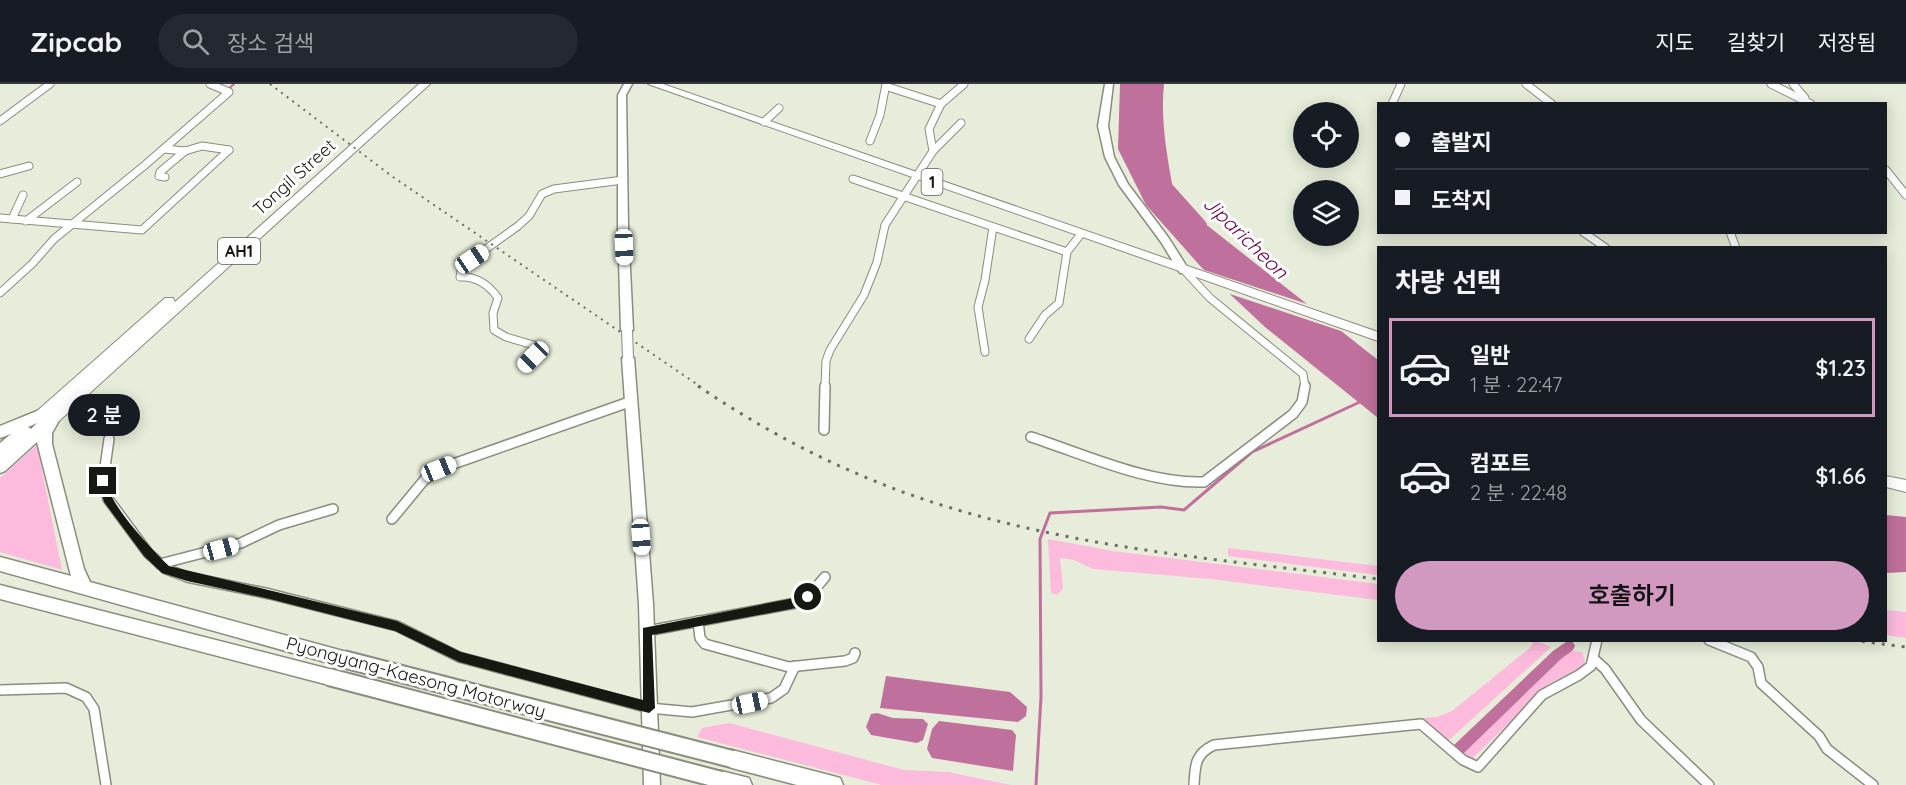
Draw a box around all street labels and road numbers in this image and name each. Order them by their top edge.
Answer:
street label: Tongil Street [248,134,340,220]
road number: 1 [922,169,942,195]
road number: AH1 [218,238,260,264]
street label: Pyongyang-Kaesong Motorway [284,631,548,723]

